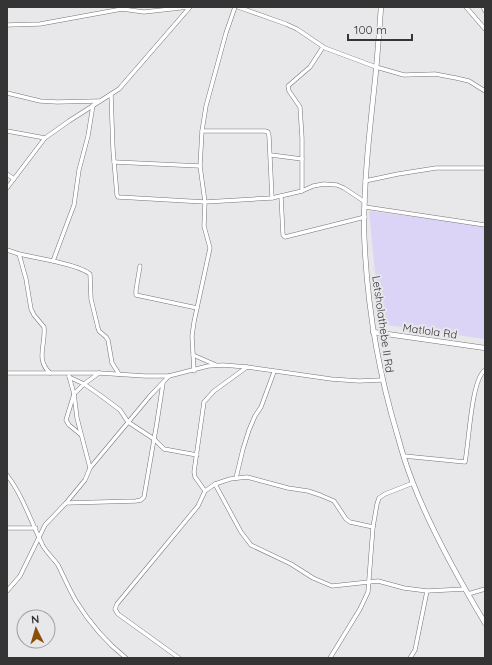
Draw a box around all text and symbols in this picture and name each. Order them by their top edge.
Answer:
scale bar [348,16,412,42]
text: 100 m [354,22,387,37]
street label: Letsholathebe II Rd [369,275,397,373]
street label: Matlola Rd [402,320,458,342]
north arrow [16,609,56,649]
text: N [30,612,40,626]

